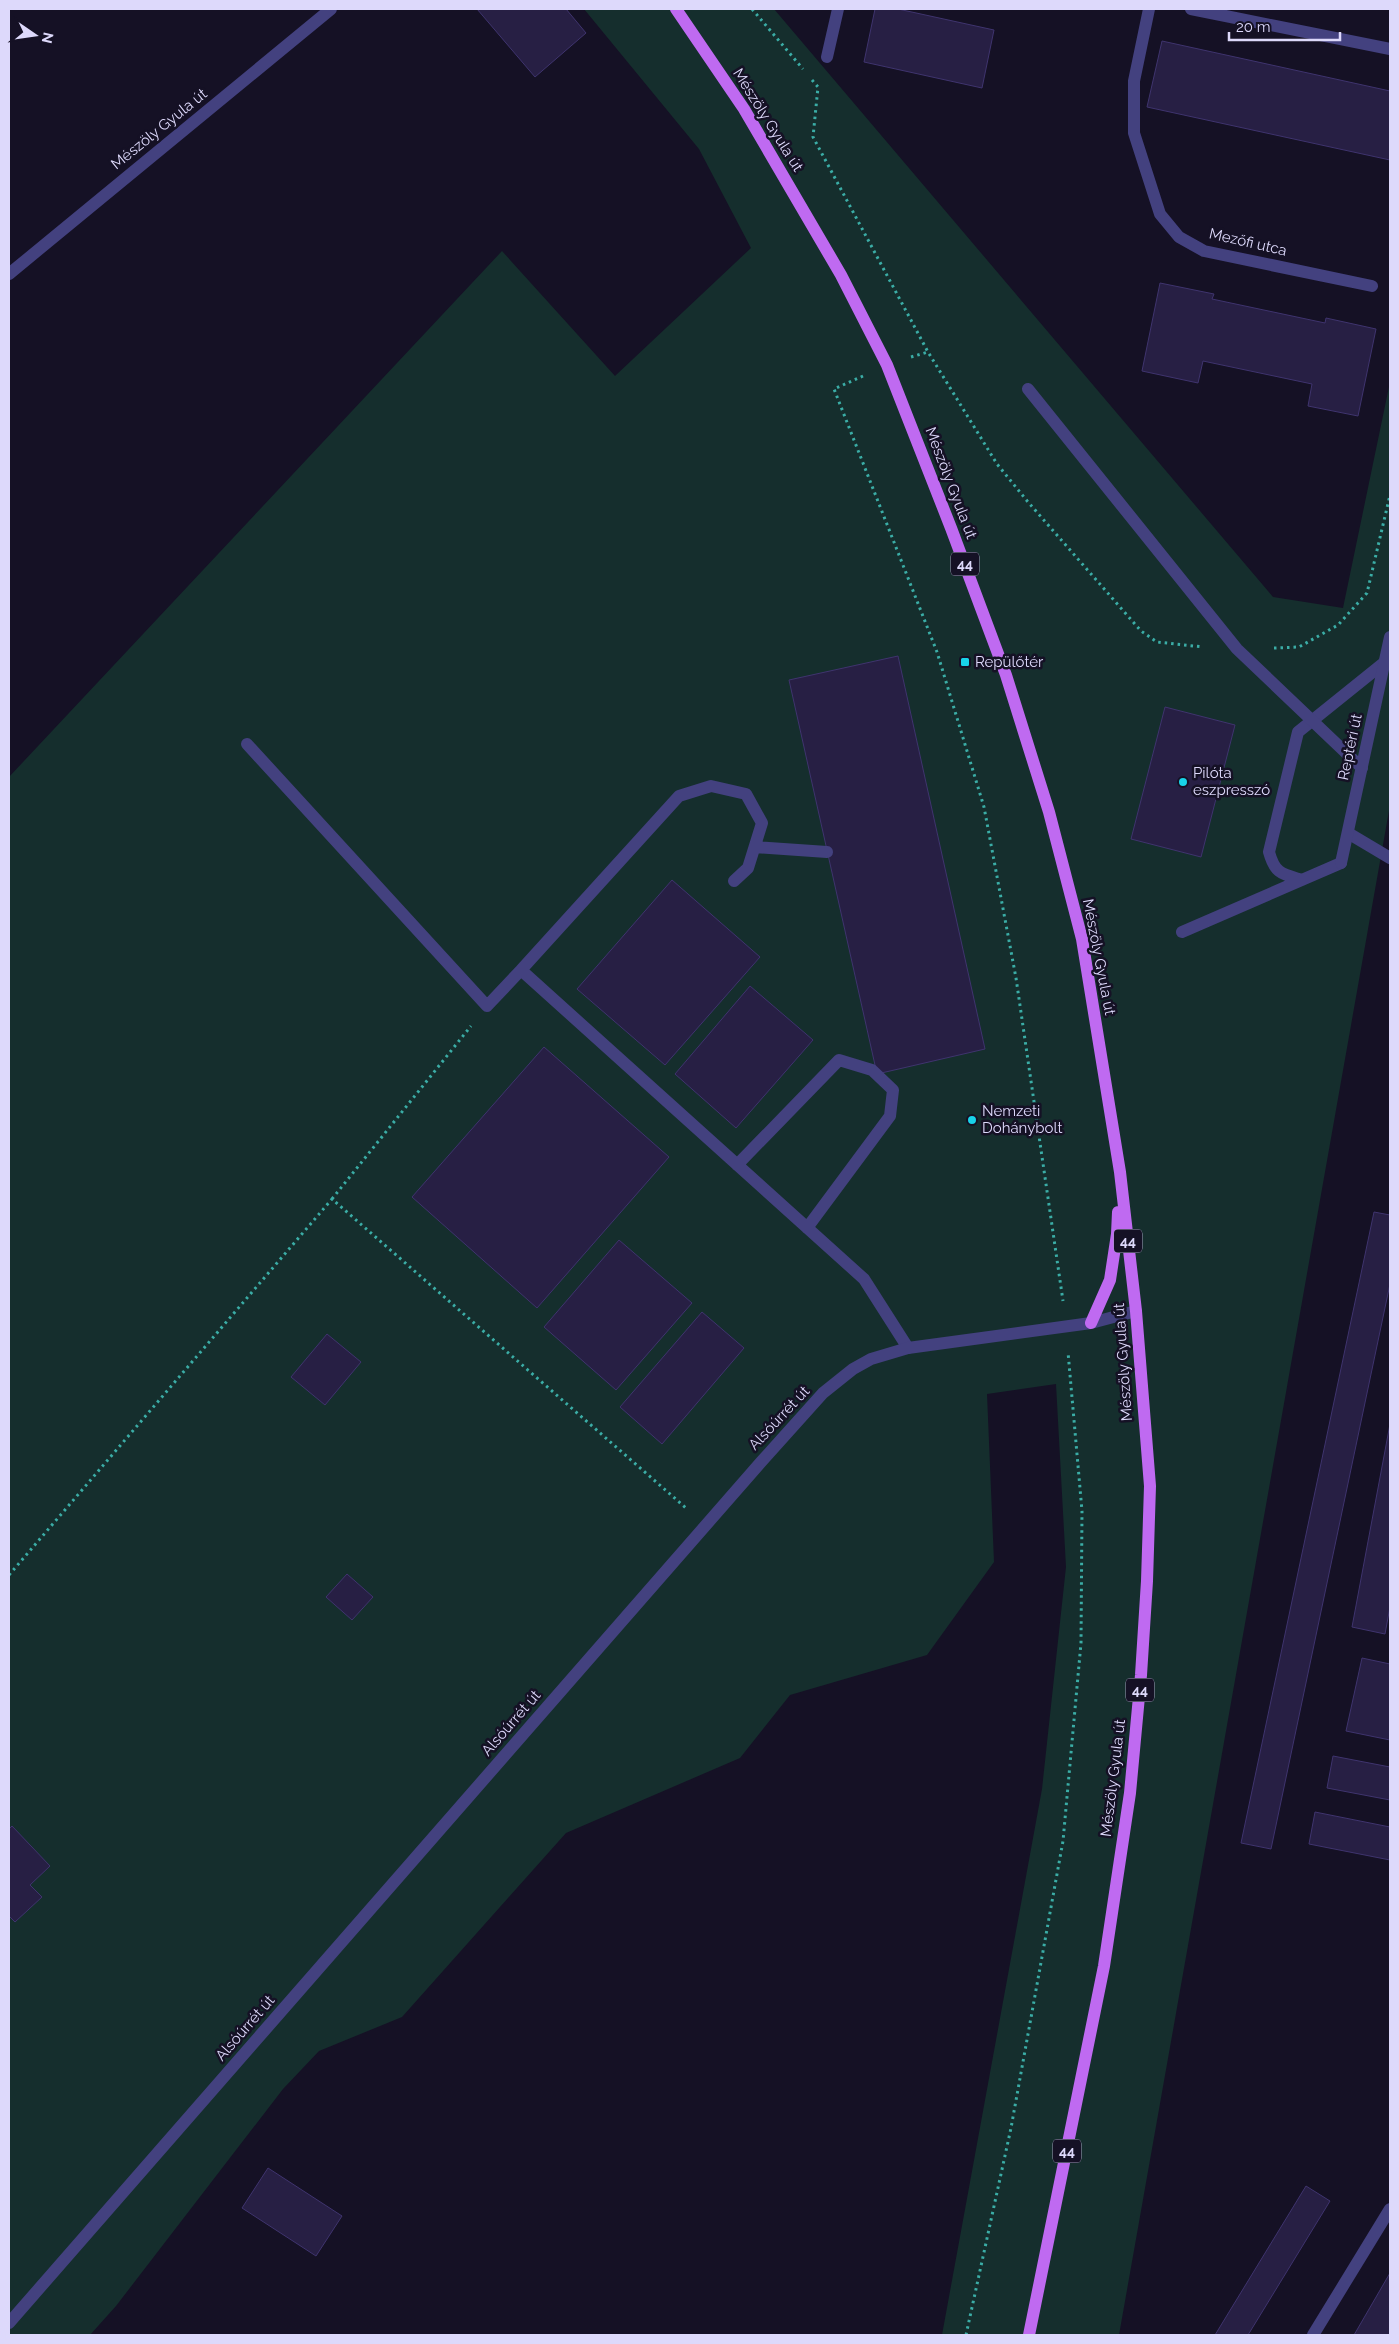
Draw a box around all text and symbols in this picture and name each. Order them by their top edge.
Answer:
north arrow [10,10,60,60]
scale bar [1229,10,1340,42]
text: 20 m [1236,18,1271,36]
text: N [39,31,57,45]
street label: Mészöly Gyula út [729,65,807,175]
street label: Mészöly Gyula út [107,85,211,173]
street label: Mezőfi utca [1207,224,1289,260]
street label: Mészöly Gyula út [921,425,981,541]
road number: 44 [951,552,979,576]
place label: Repülőtér [975,653,1044,671]
marker: Repülőtér [959,656,971,668]
street label: Reptéri út [1334,712,1366,782]
place label: Pilóta eszpresszó [1193,764,1270,799]
marker: Pilóta eszpresszó [1177,776,1189,788]
street label: Mészöly Gyula út [1079,897,1119,1017]
place label: Nemzeti Dohánybolt [982,1102,1063,1137]
marker: Nemzeti Dohánybolt [966,1114,978,1126]
road number: 44 [1114,1230,1142,1252]
street label: Mészöly Gyula út [1110,1302,1136,1422]
street label: Alsóúrrét út [745,1382,813,1454]
road number: 44 [1126,1678,1154,1702]
street label: Alsóúrrét út [478,1686,544,1760]
street label: Mészöly Gyula út [1097,1718,1129,1838]
street label: Alsóúrrét út [212,1991,278,2065]
road number: 44 [1053,2140,1081,2162]

